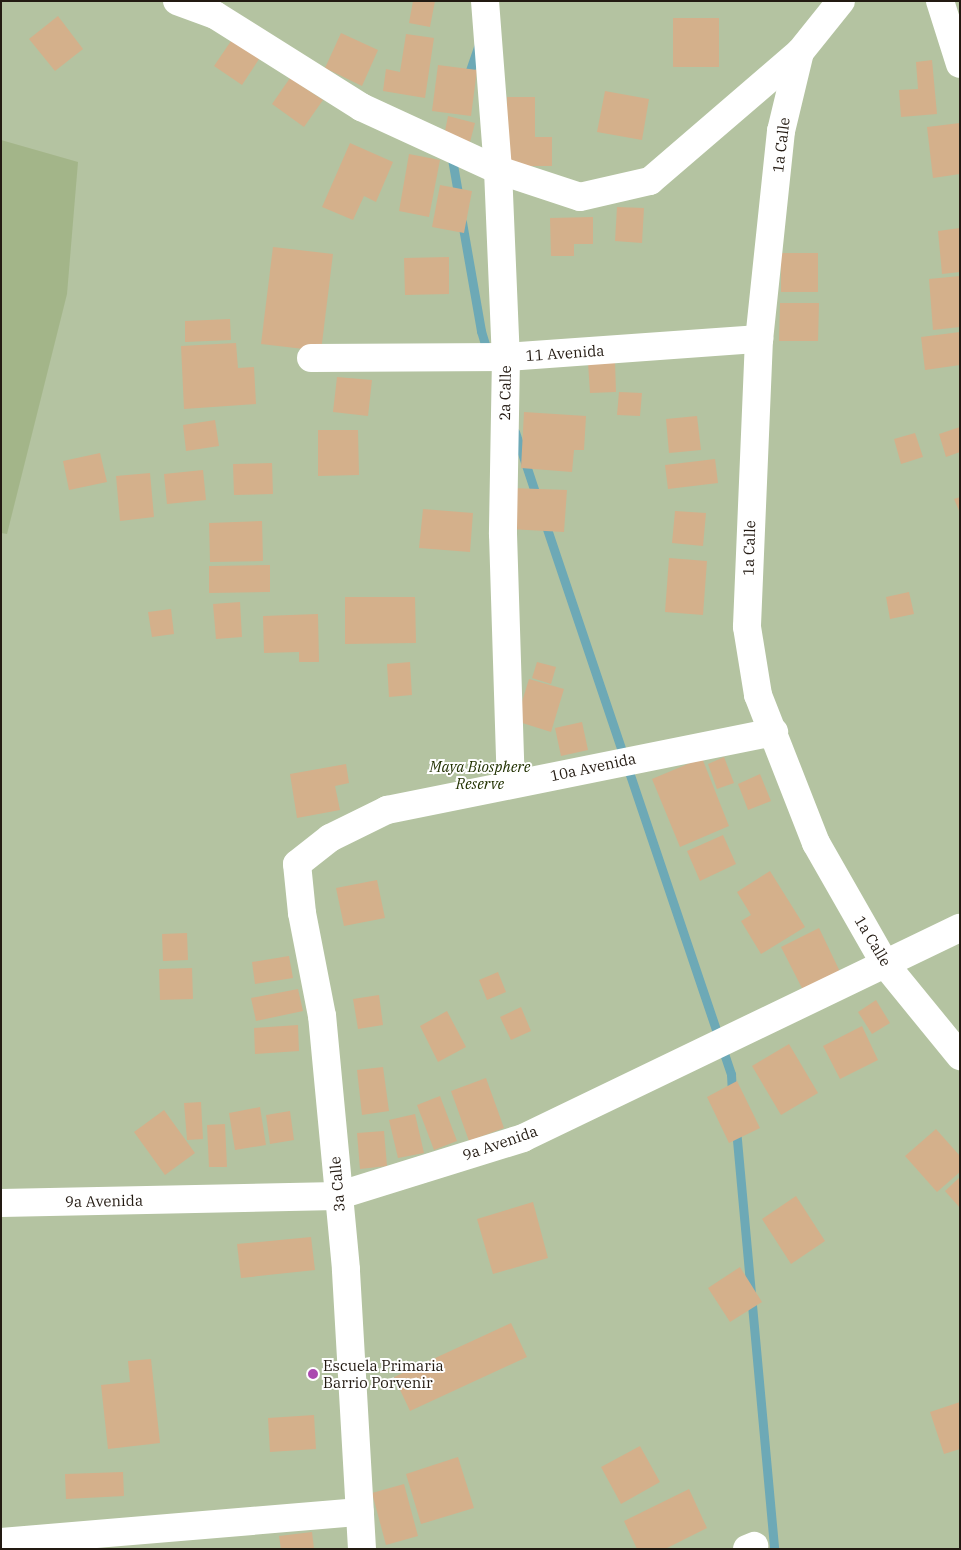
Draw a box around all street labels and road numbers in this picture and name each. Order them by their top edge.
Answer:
street label: 1a Calle [769,116,793,174]
street label: 11 Avenida [525,341,605,365]
street label: 2a Calle [496,365,514,421]
street label: 1a Calle [739,520,759,576]
street label: 10a Avenida [549,749,637,785]
street label: 1a Calle [851,913,895,969]
street label: 9a Avenida [460,1122,540,1164]
street label: 3a Calle [326,1156,348,1212]
street label: 9a Avenida [65,1191,143,1211]

